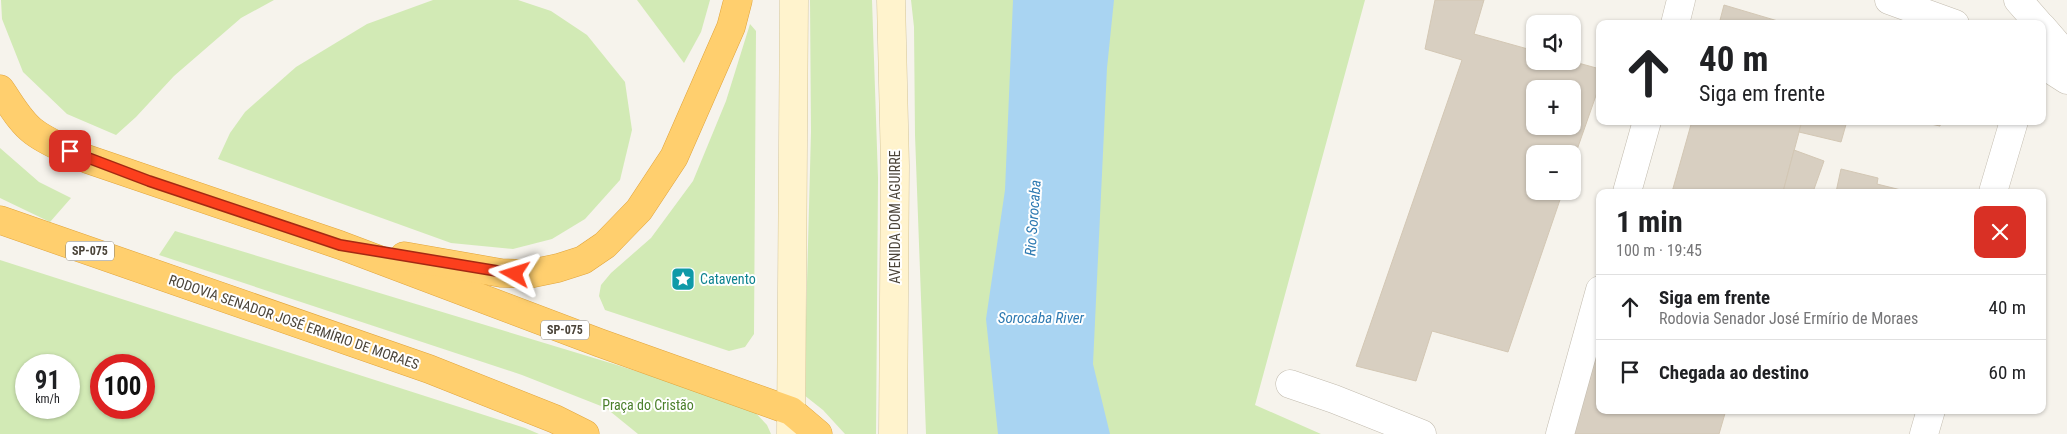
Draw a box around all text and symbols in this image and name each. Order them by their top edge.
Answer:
map controls [1526,15,1581,200]
button: sound [1526,15,1581,70]
text: 40 m [1699,39,1768,80]
icon: ahead [1616,40,1681,105]
button: + [1526,80,1581,135]
text: Siga em frente [1699,81,1825,106]
pin [49,130,91,172]
icon: arrive [56,137,84,165]
button: − [1526,145,1581,200]
street label: AVENIDA DOM AGUIRRE [887,150,903,284]
water label: Rio Sorocaba [1021,179,1045,257]
text: 1 min [1616,204,1683,239]
button: close [1974,206,2026,258]
text: 100 m · 19:45 [1616,241,1702,260]
road number: SP-075 [66,242,114,260]
position arrow [488,247,540,299]
place icon: Catavento [670,266,696,292]
street label: RODOVIA SENADOR JOSÉ ERMÍRIO DE MORAES [167,271,422,372]
place label: Catavento [700,271,756,287]
text: Siga em frente [1659,286,1770,309]
icon: ahead [1616,293,1644,321]
text: 40 m [1989,296,2026,319]
water label: Sorocaba River [998,309,1085,327]
text: Rodovia Senador José Ermírio de Moraes [1659,309,1918,328]
road number: SP-075 [541,320,589,340]
speed limit sign: 100 [90,354,155,419]
icon: arrive [1616,358,1644,386]
text: Chegada ao destino [1659,361,1809,384]
text: 60 m [1989,361,2026,384]
text: 91 [35,366,60,395]
text: km/h [35,392,60,406]
park label: Praça do Cristão [602,397,694,413]

